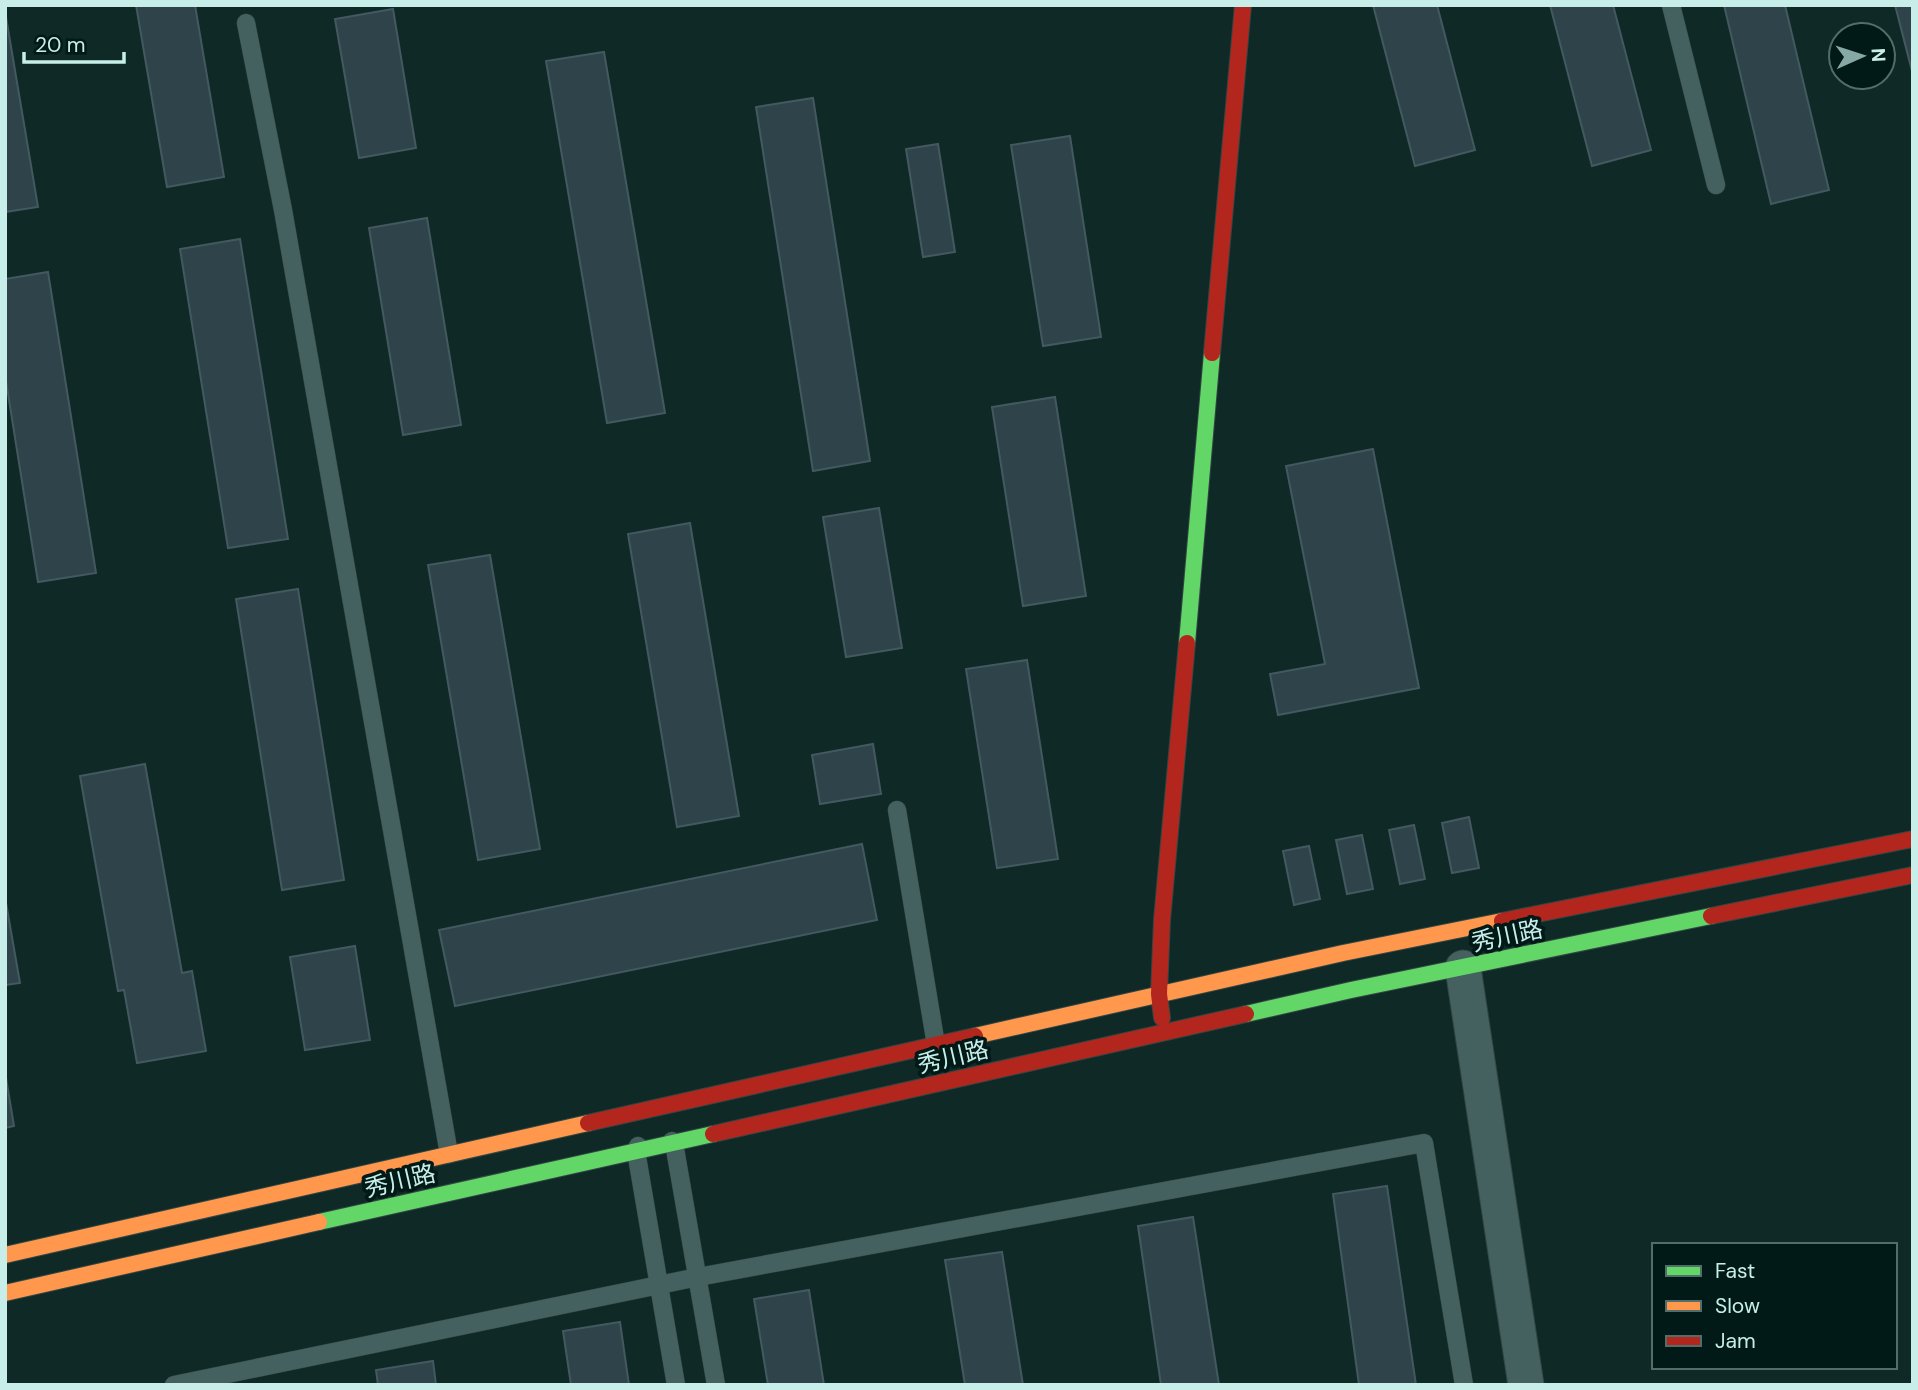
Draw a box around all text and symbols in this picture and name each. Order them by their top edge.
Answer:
scale bar [24,21,124,65]
north arrow [1827,21,1897,91]
text: 20 m [35,31,86,59]
text: N [1866,48,1891,63]
street label: 秀川路 [1468,913,1545,958]
street label: 秀川路 [914,1033,991,1080]
street label: 秀川路 [361,1157,438,1204]
legend [1652,1243,1897,1369]
text: Fast [1715,1257,1755,1285]
text: Slow [1715,1292,1760,1320]
text: Jam [1715,1327,1756,1355]

